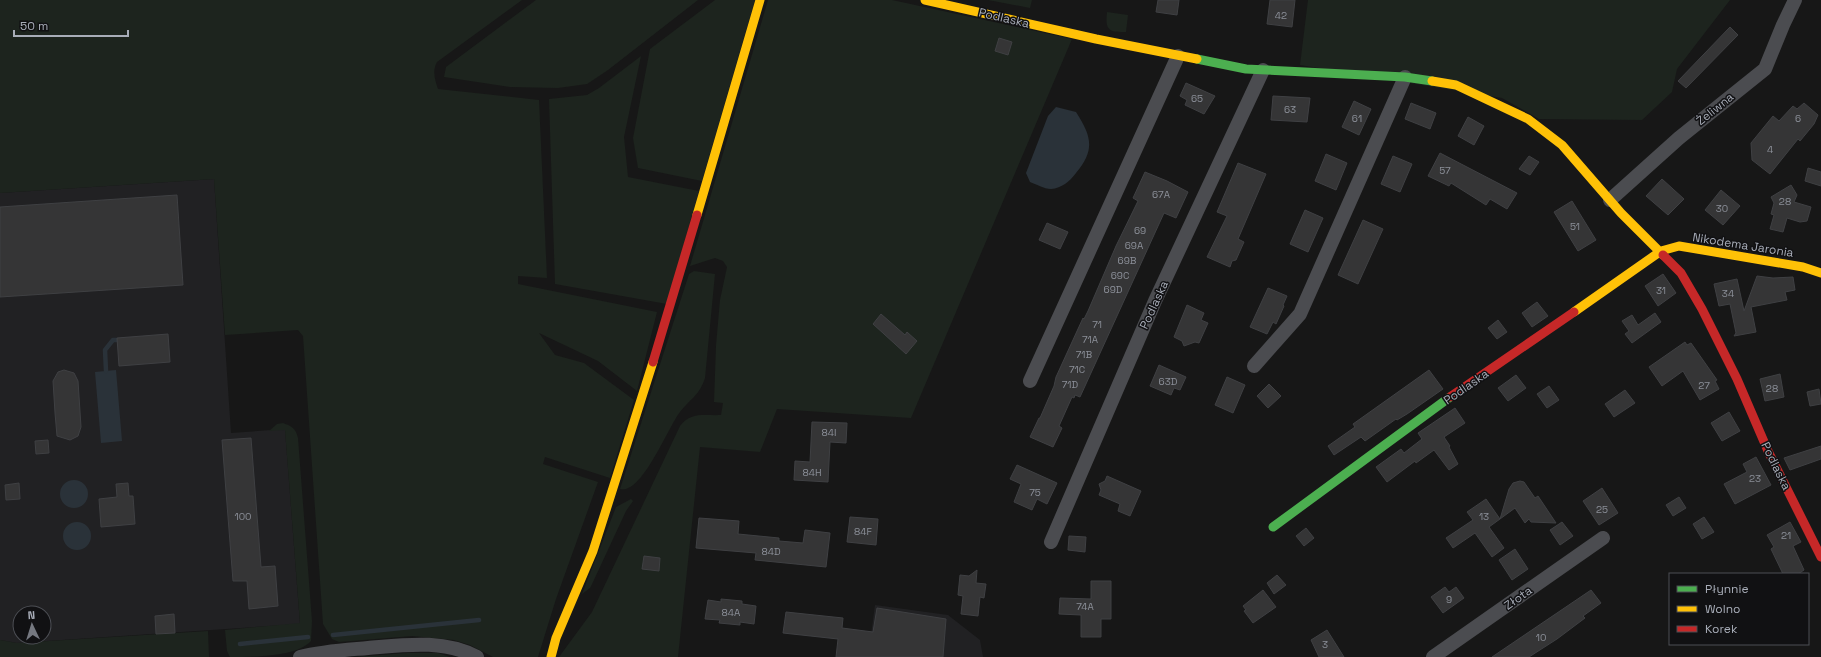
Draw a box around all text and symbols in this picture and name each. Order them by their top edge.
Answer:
street label: Podlaska [977,4,1031,32]
house number: 42 [1275,9,1287,22]
scale bar [14,12,128,38]
text: 50 m [20,18,48,34]
street label: Żeliwna [1693,89,1737,129]
house number: 65 [1191,92,1203,105]
house number: 63 [1284,103,1296,116]
house number: 61 [1352,112,1362,125]
house number: 6 [1795,112,1801,125]
house number: 4 [1767,143,1773,156]
house number: 57 [1439,164,1451,177]
house number: 67A [1152,188,1171,201]
house number: 28 [1779,195,1791,208]
house number: 30 [1716,202,1728,215]
house number: 51 [1570,220,1580,233]
house number: 69 [1134,224,1146,237]
street label: Nikodema Jaronia [1691,229,1795,261]
house number: 69A [1125,239,1144,252]
house number: 69B [1118,254,1137,267]
house number: 69C [1111,269,1129,282]
street label: Podlaska [1136,278,1172,332]
house number: 69D [1104,283,1123,296]
house number: 31 [1656,284,1666,297]
house number: 34 [1722,287,1734,300]
house number: 71 [1092,318,1102,331]
house number: 71A [1082,333,1099,346]
house number: 71B [1076,348,1093,361]
house number: 71C [1069,363,1085,376]
street label: Podlaska [1440,366,1492,408]
house number: 63D [1159,375,1178,388]
house number: 71D [1062,378,1079,391]
house number: 27 [1698,379,1710,392]
house number: 28 [1766,382,1778,395]
house number: 84I [822,426,836,439]
street label: Podlaska [1758,439,1795,493]
house number: 84H [802,466,822,479]
house number: 23 [1749,472,1761,485]
house number: 75 [1029,486,1041,499]
house number: 25 [1596,503,1608,516]
house number: 100 [235,510,252,523]
house number: 13 [1479,510,1489,523]
house number: 84F [854,525,873,538]
house number: 21 [1781,529,1791,542]
house number: 84D [761,545,781,558]
legend [1669,573,1809,645]
text: Płynnie [1705,581,1749,597]
street label: Złota [1501,583,1535,613]
house number: 9 [1446,593,1452,606]
house number: 74A [1076,600,1094,613]
text: Wolno [1705,601,1740,617]
north arrow [12,605,52,645]
house number: 84A [722,606,741,619]
text: N [27,608,35,622]
text: Korek [1705,621,1738,637]
house number: 10 [1536,631,1546,644]
house number: 3 [1322,638,1328,651]

